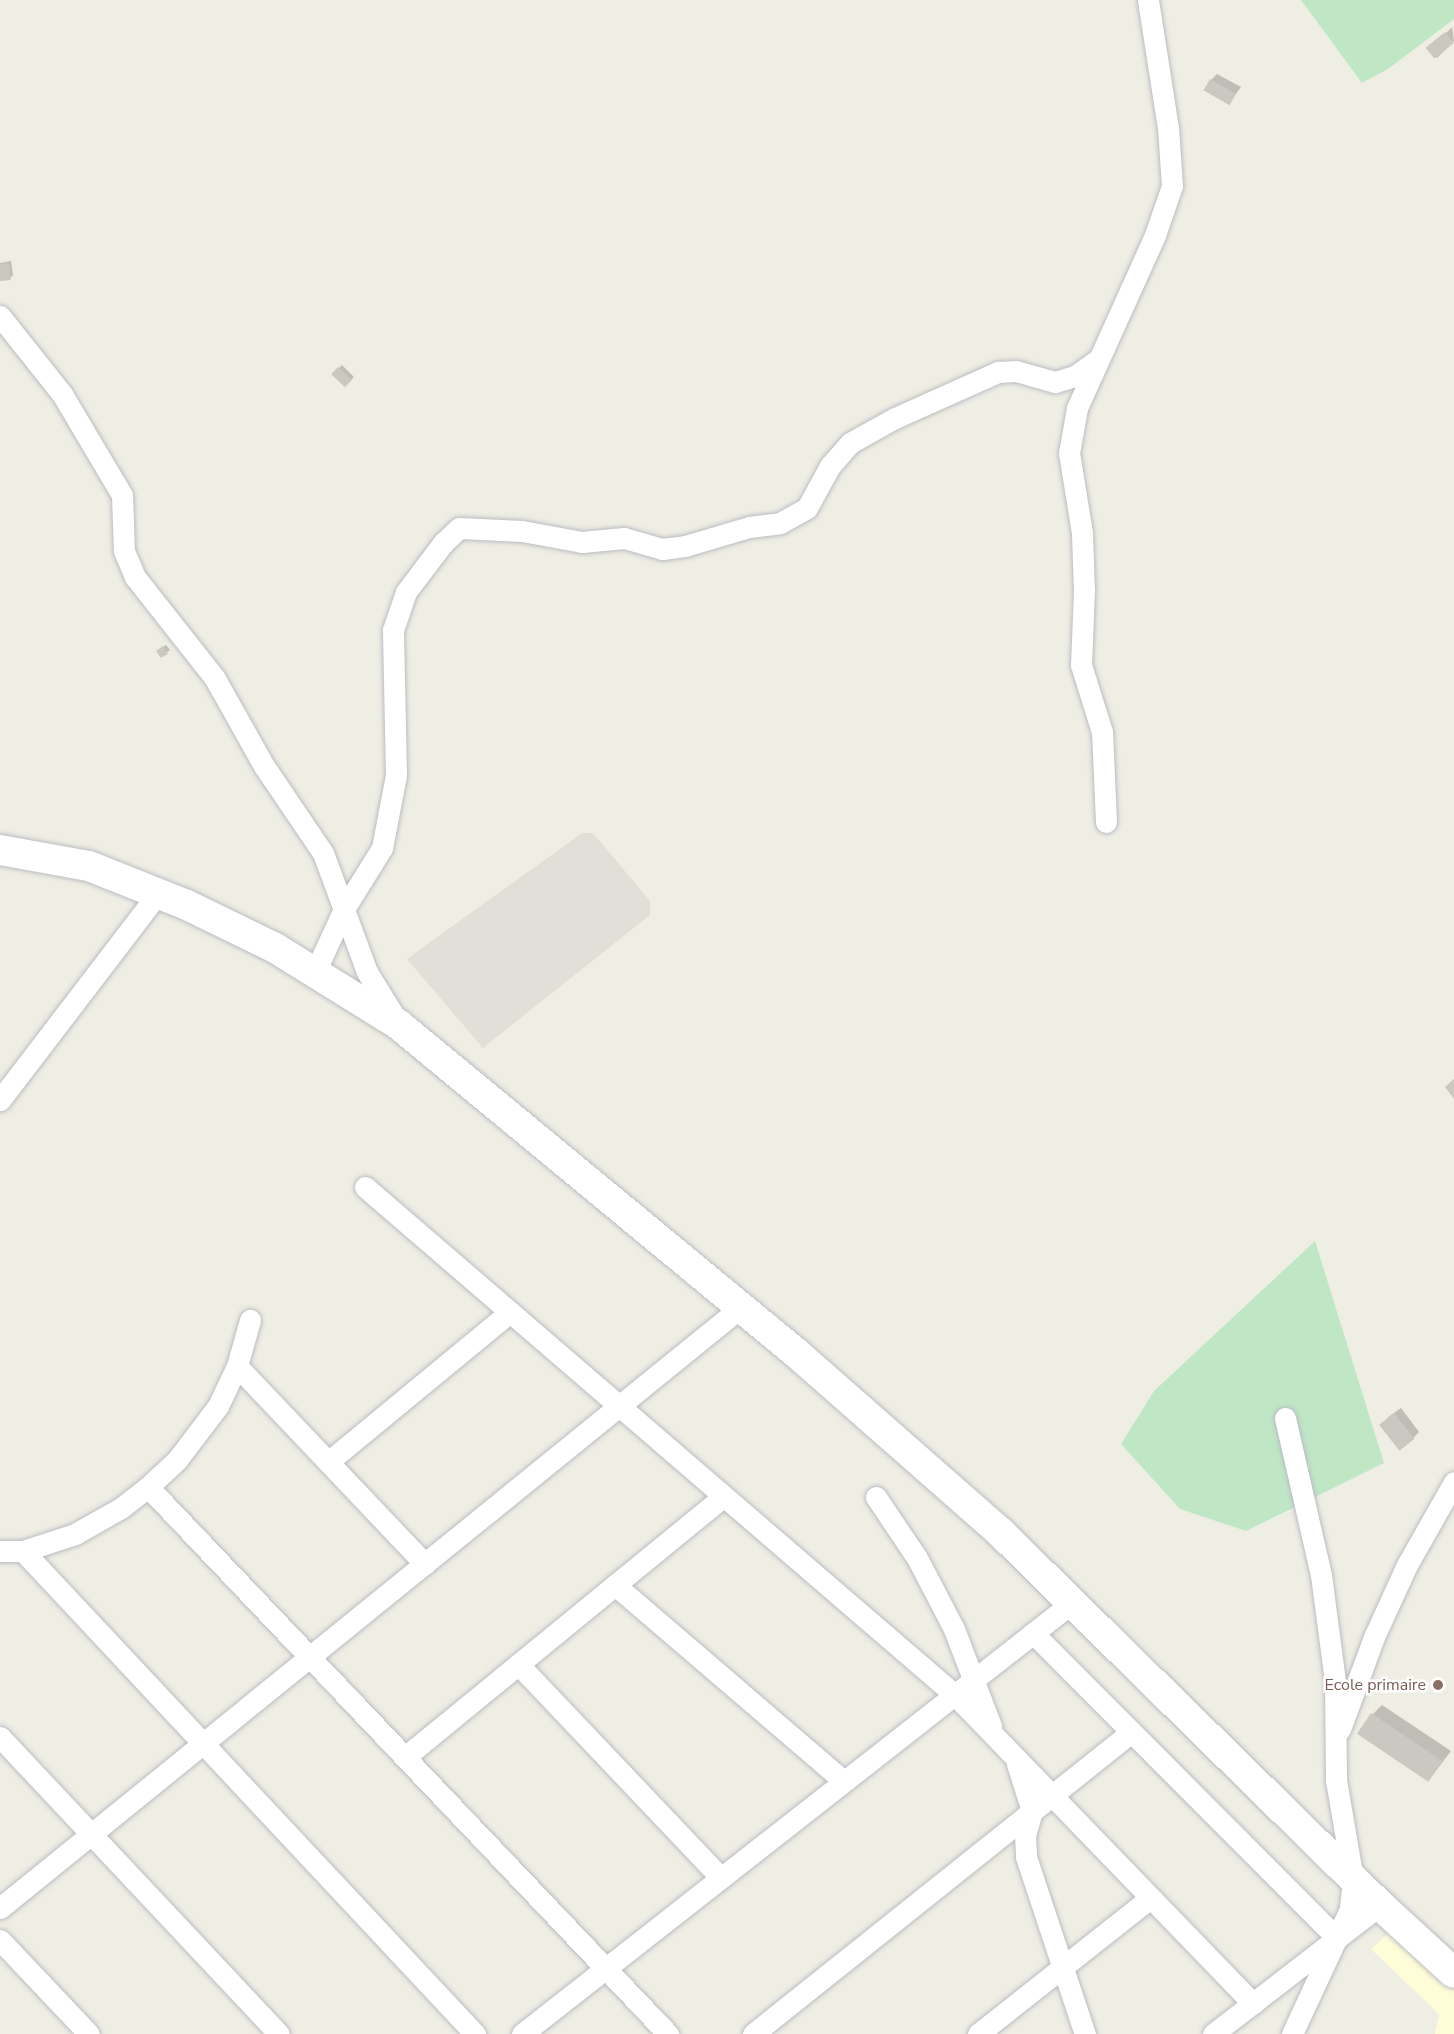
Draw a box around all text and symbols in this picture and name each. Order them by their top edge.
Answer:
place label: Ecole primaire [1325,1675,1426,1695]
marker: Ecole primaire [1431,1678,1445,1692]

